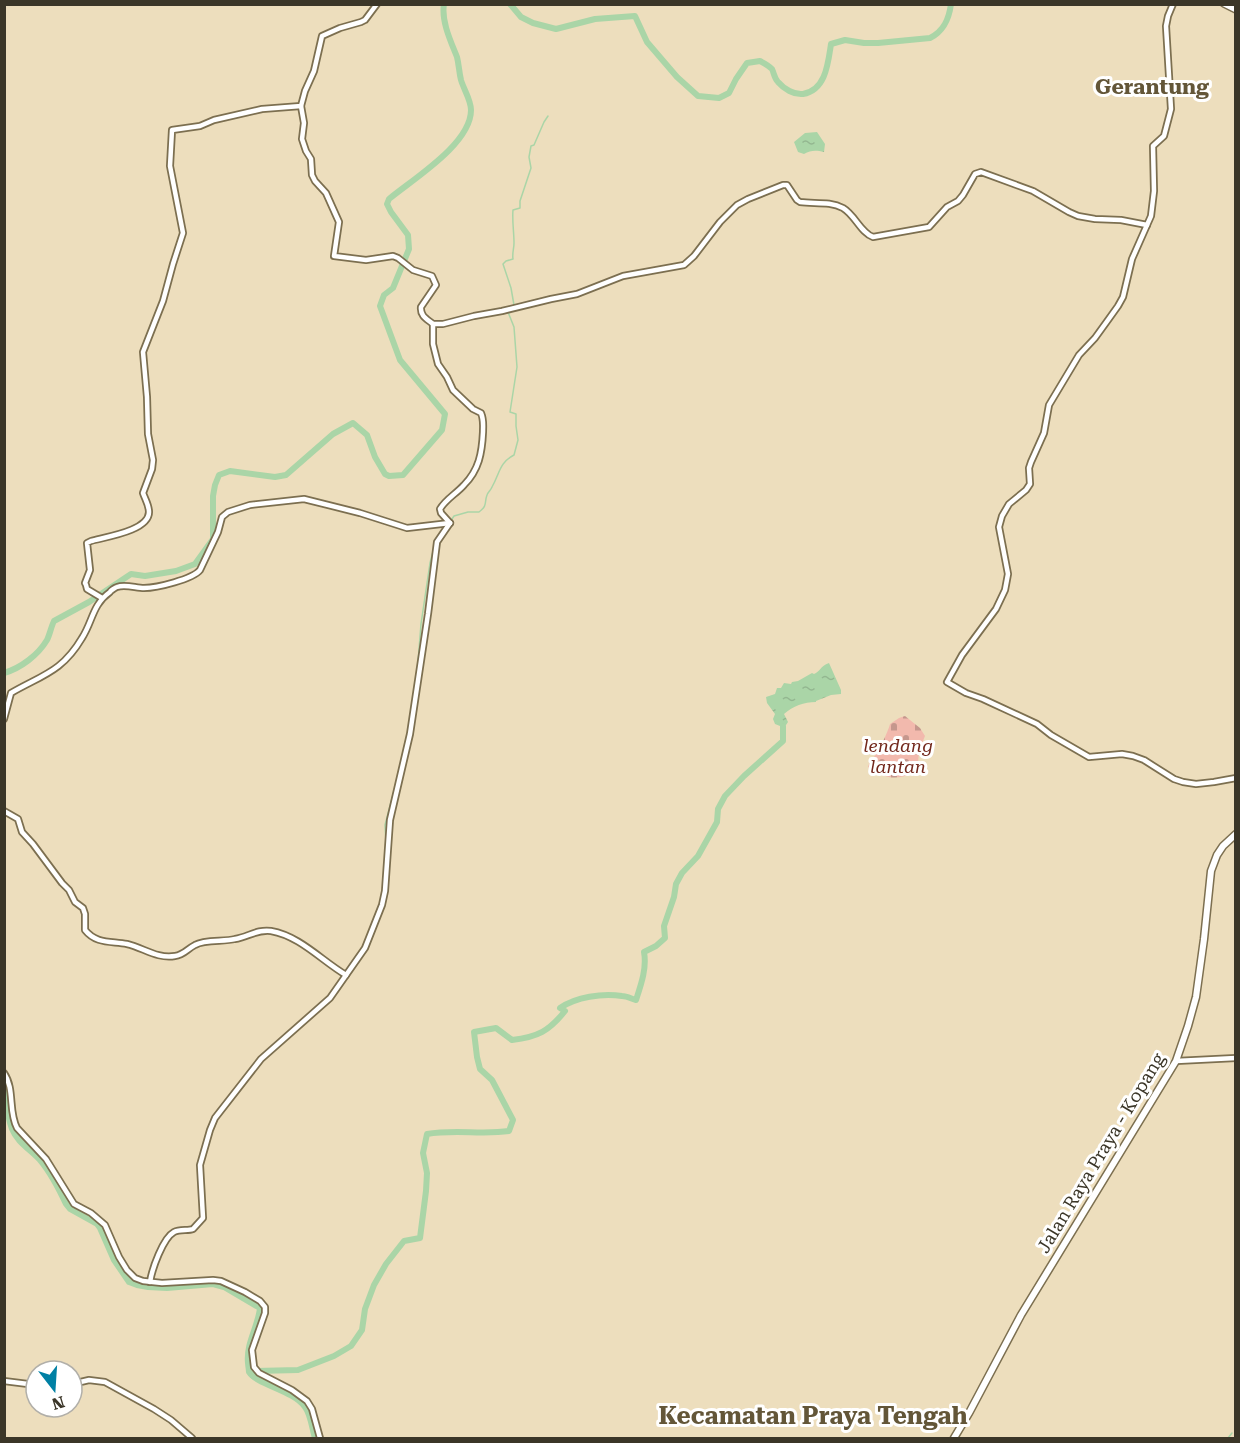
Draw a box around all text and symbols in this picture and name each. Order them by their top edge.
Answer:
district label: Gerantung [1095,75,1209,99]
park label: lendang lantan [863,735,933,777]
street label: Jalan Raya Praya - Kopang [1032,1048,1169,1256]
north arrow [24,1359,84,1419]
text: N [50,1392,67,1414]
district label: Kecamatan Praya Tengah [658,1402,968,1430]

